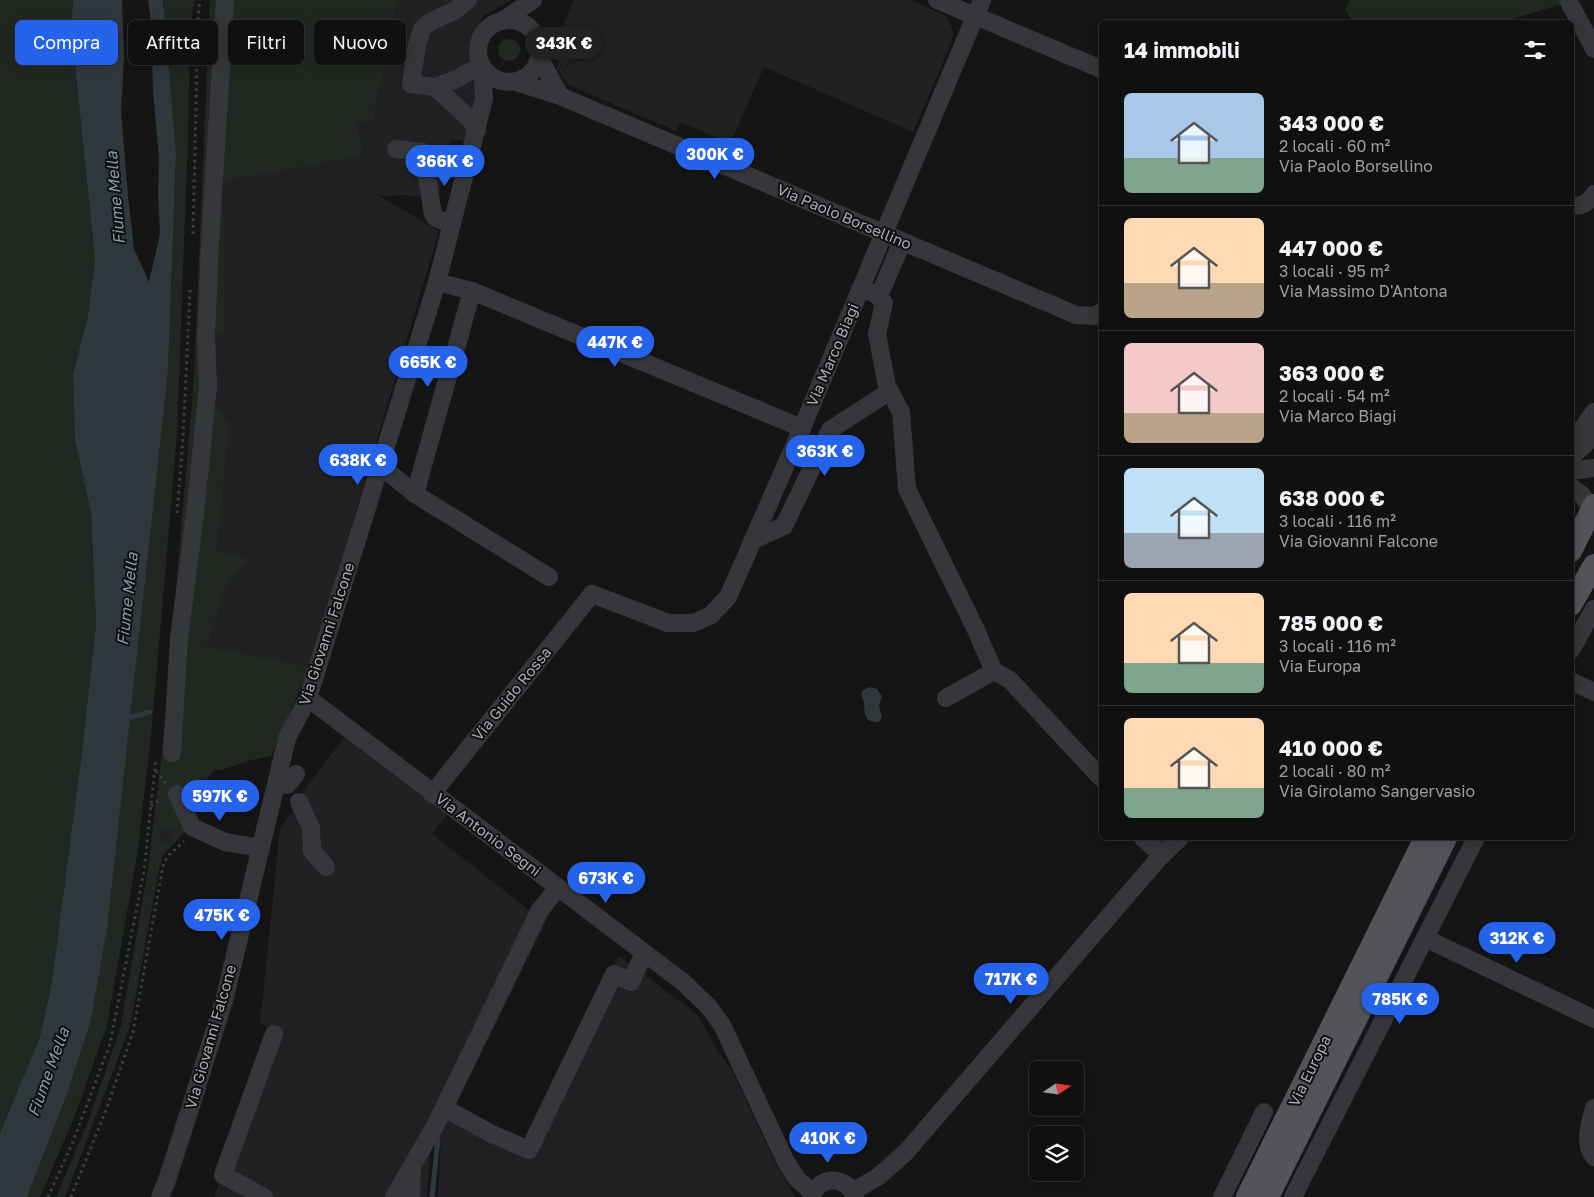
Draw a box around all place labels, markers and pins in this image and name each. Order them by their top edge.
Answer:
pin: 343K € [523,27,605,69]
pin: 300K € [674,138,756,180]
pin: 366K € [404,144,486,187]
pin: 447K € [574,326,656,368]
pin: 665K € [387,346,469,388]
pin: 363K € [784,434,866,477]
pin: 638K € [317,444,399,486]
pin: 597K € [179,780,261,822]
pin: 673K € [565,862,647,904]
pin: 475K € [181,898,263,941]
pin: 312K € [1476,922,1558,964]
pin: 717K € [970,962,1052,1005]
pin: 785K € [1359,982,1441,1025]
pin: 410K € [787,1122,869,1164]

